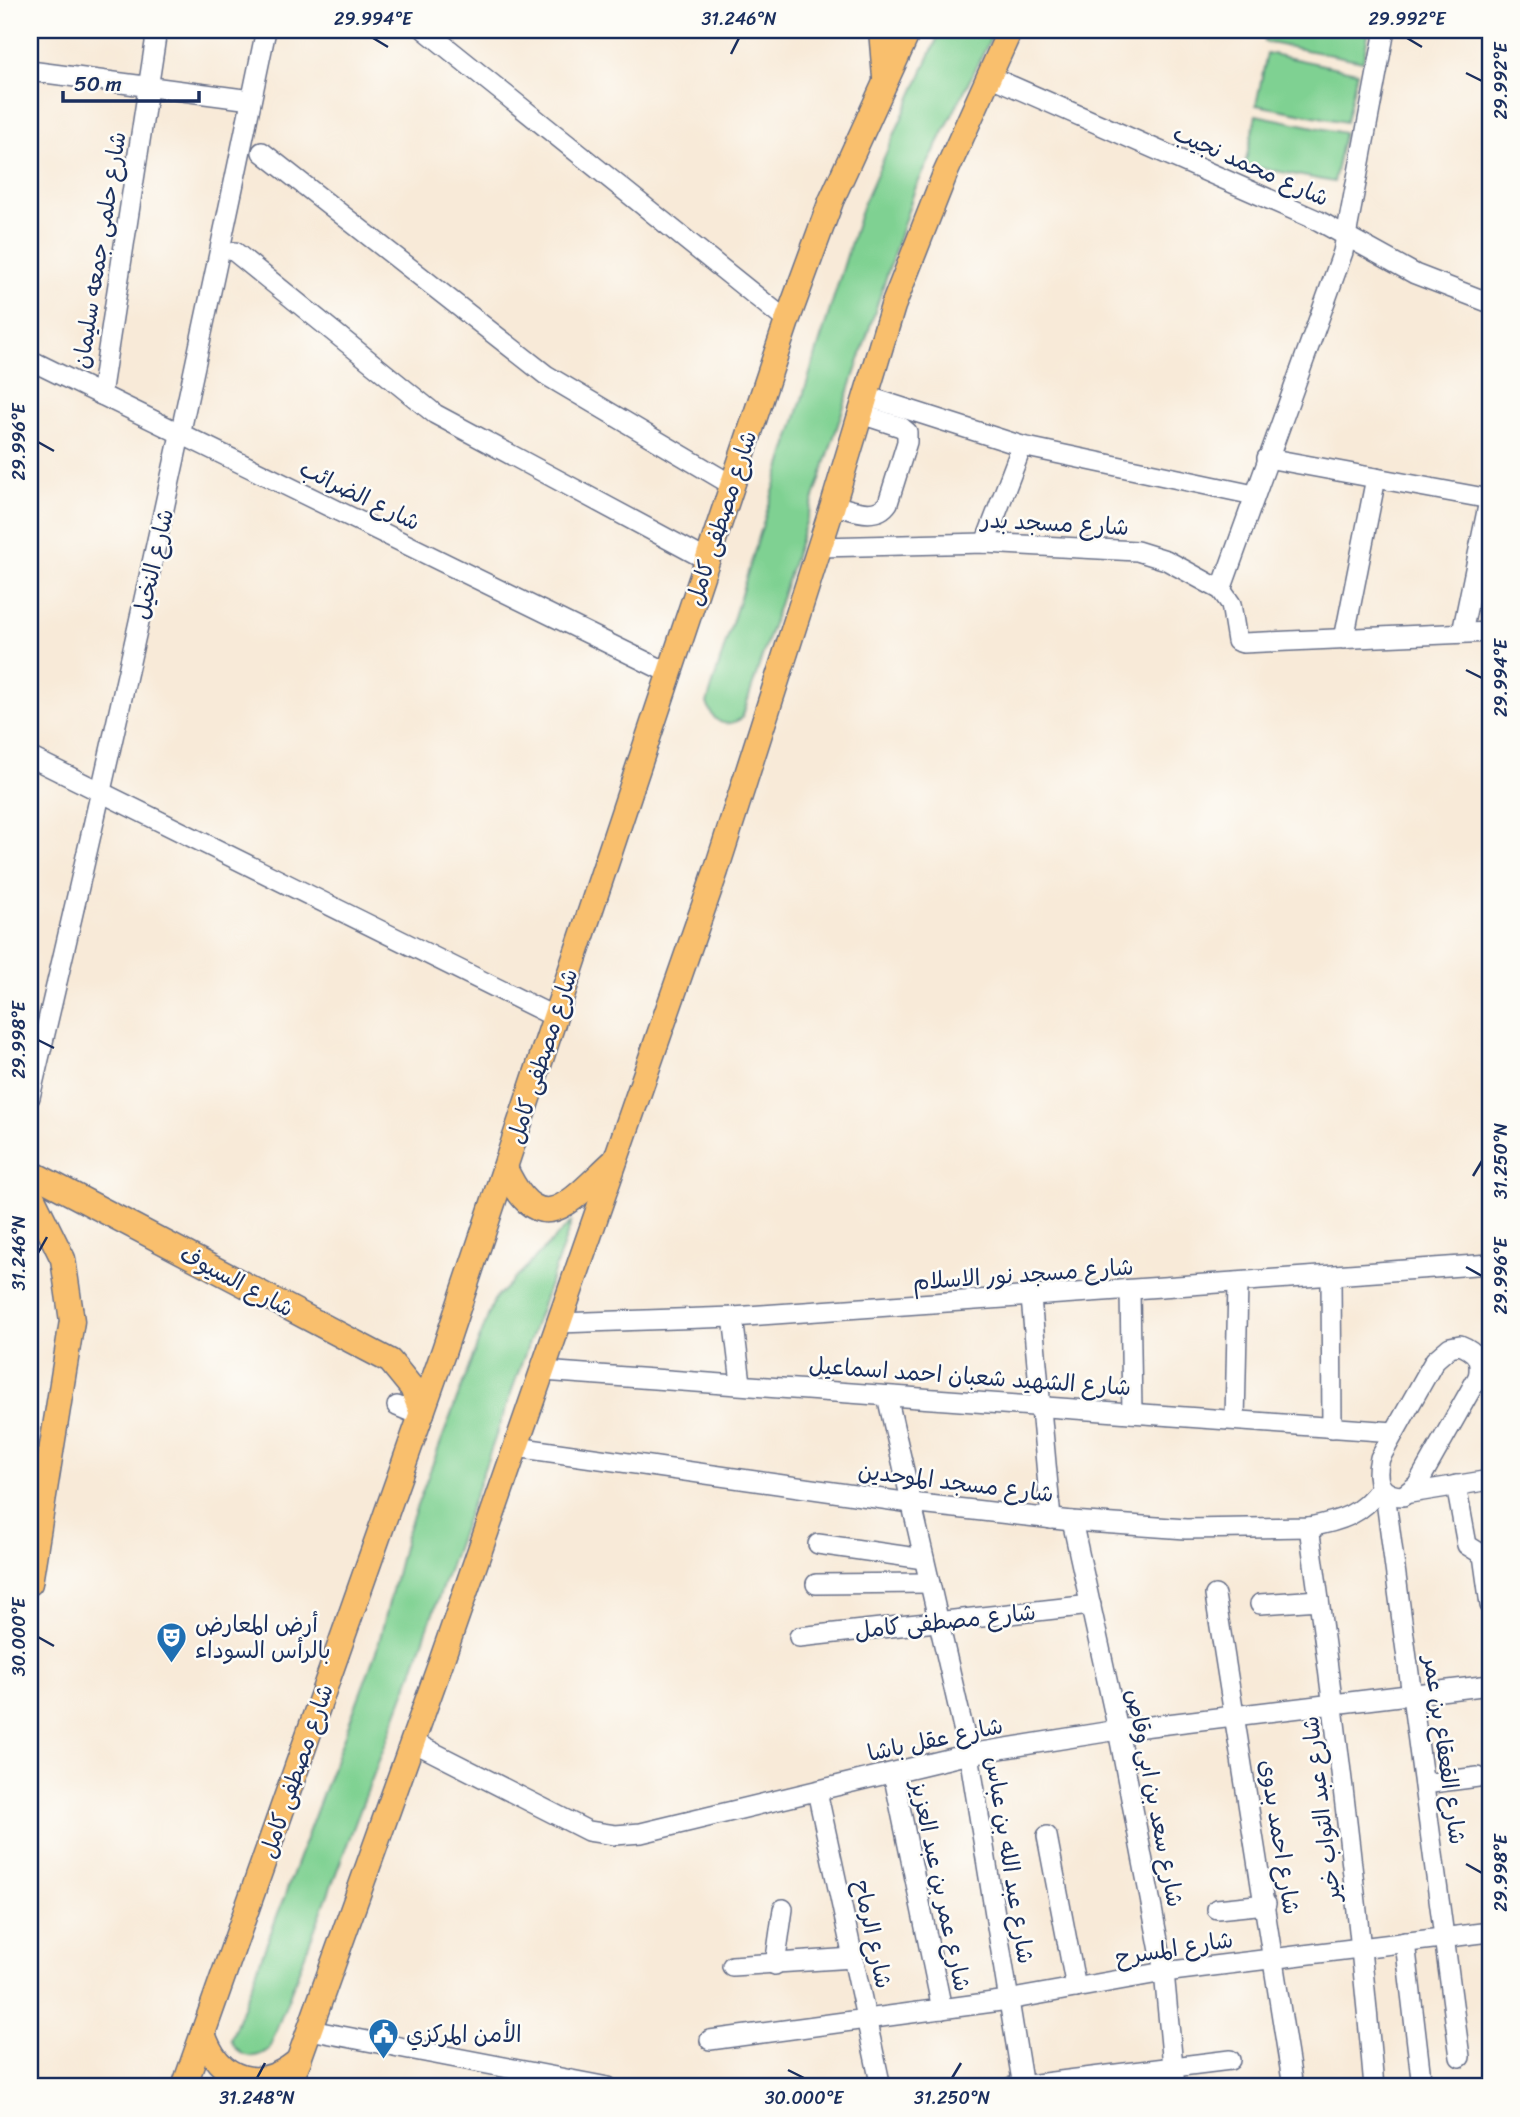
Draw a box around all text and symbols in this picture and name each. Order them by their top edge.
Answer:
text: 29.994°E [334,3,413,35]
text: 31.246°N [701,3,777,35]
text: 29.992°E [1368,3,1447,35]
text: 29.992°E [1485,41,1517,120]
scale bar [63,60,200,104]
text: 50 m [74,65,122,103]
street label: شارع محمد نجيب [1166,113,1336,218]
street label: شارع حلمى جمعه سليمان [60,128,139,372]
text: 29.996°E [3,403,35,480]
street label: شارع مصطفى كامل [674,425,769,611]
street label: شارع الضرائب [292,448,428,543]
street label: شارع مسجد بدر [978,499,1130,548]
street label: شارع النخيل [121,505,186,624]
text: 29.994°E [1485,638,1517,717]
street label: شارع مصطفى كامل [495,963,590,1149]
text: 29.998°E [3,1000,35,1079]
text: 31.250°N [1485,1122,1517,1199]
text: 31.246°N [3,1215,35,1291]
street label: شارع السيوف [172,1234,301,1329]
text: 29.996°E [1485,1237,1517,1314]
street label: شارع مسجد نور الاسلام [911,1246,1135,1303]
street label: شارع الشهيد شعبان احمد اسماعيل [807,1345,1132,1408]
street label: شارع مسجد الموحدين [856,1450,1056,1515]
street label: شارع مصطفى كامل [852,1592,1038,1651]
text: 30.000°E [3,1597,35,1676]
place label: أرض المعارض بالرأس السوداء [195,1604,331,1671]
theatre icon: أرض المعارض بالرأس السوداء [155,1620,189,1664]
street label: شارع القعقاع بن عمر [1411,1651,1478,1847]
street label: شارع مصطفى كامل [247,1678,346,1864]
street label: شارع سعد بن ابى وقاص [1113,1686,1196,1911]
street label: شارع عقل باشا [863,1705,1007,1774]
street label: شارع عبد التواب خير [1290,1714,1353,1906]
street label: شارع عبد الله بن عباس [973,1753,1046,1967]
street label: شارع احمد بدوى [1247,1757,1312,1918]
street label: شارع عمر بن عبد العزيز [898,1775,983,1995]
text: 29.998°E [1485,1833,1517,1912]
street label: شارع الرماح [841,1876,904,1992]
street label: شارع المسرح [1112,1919,1236,1978]
place label: الأمن المركزي [406,2014,522,2055]
public building icon: الأمن المركزي [366,2017,400,2061]
text: 31.248°N [219,2082,295,2114]
text: 30.000°E [765,2082,844,2114]
text: 31.250°N [914,2082,991,2114]

